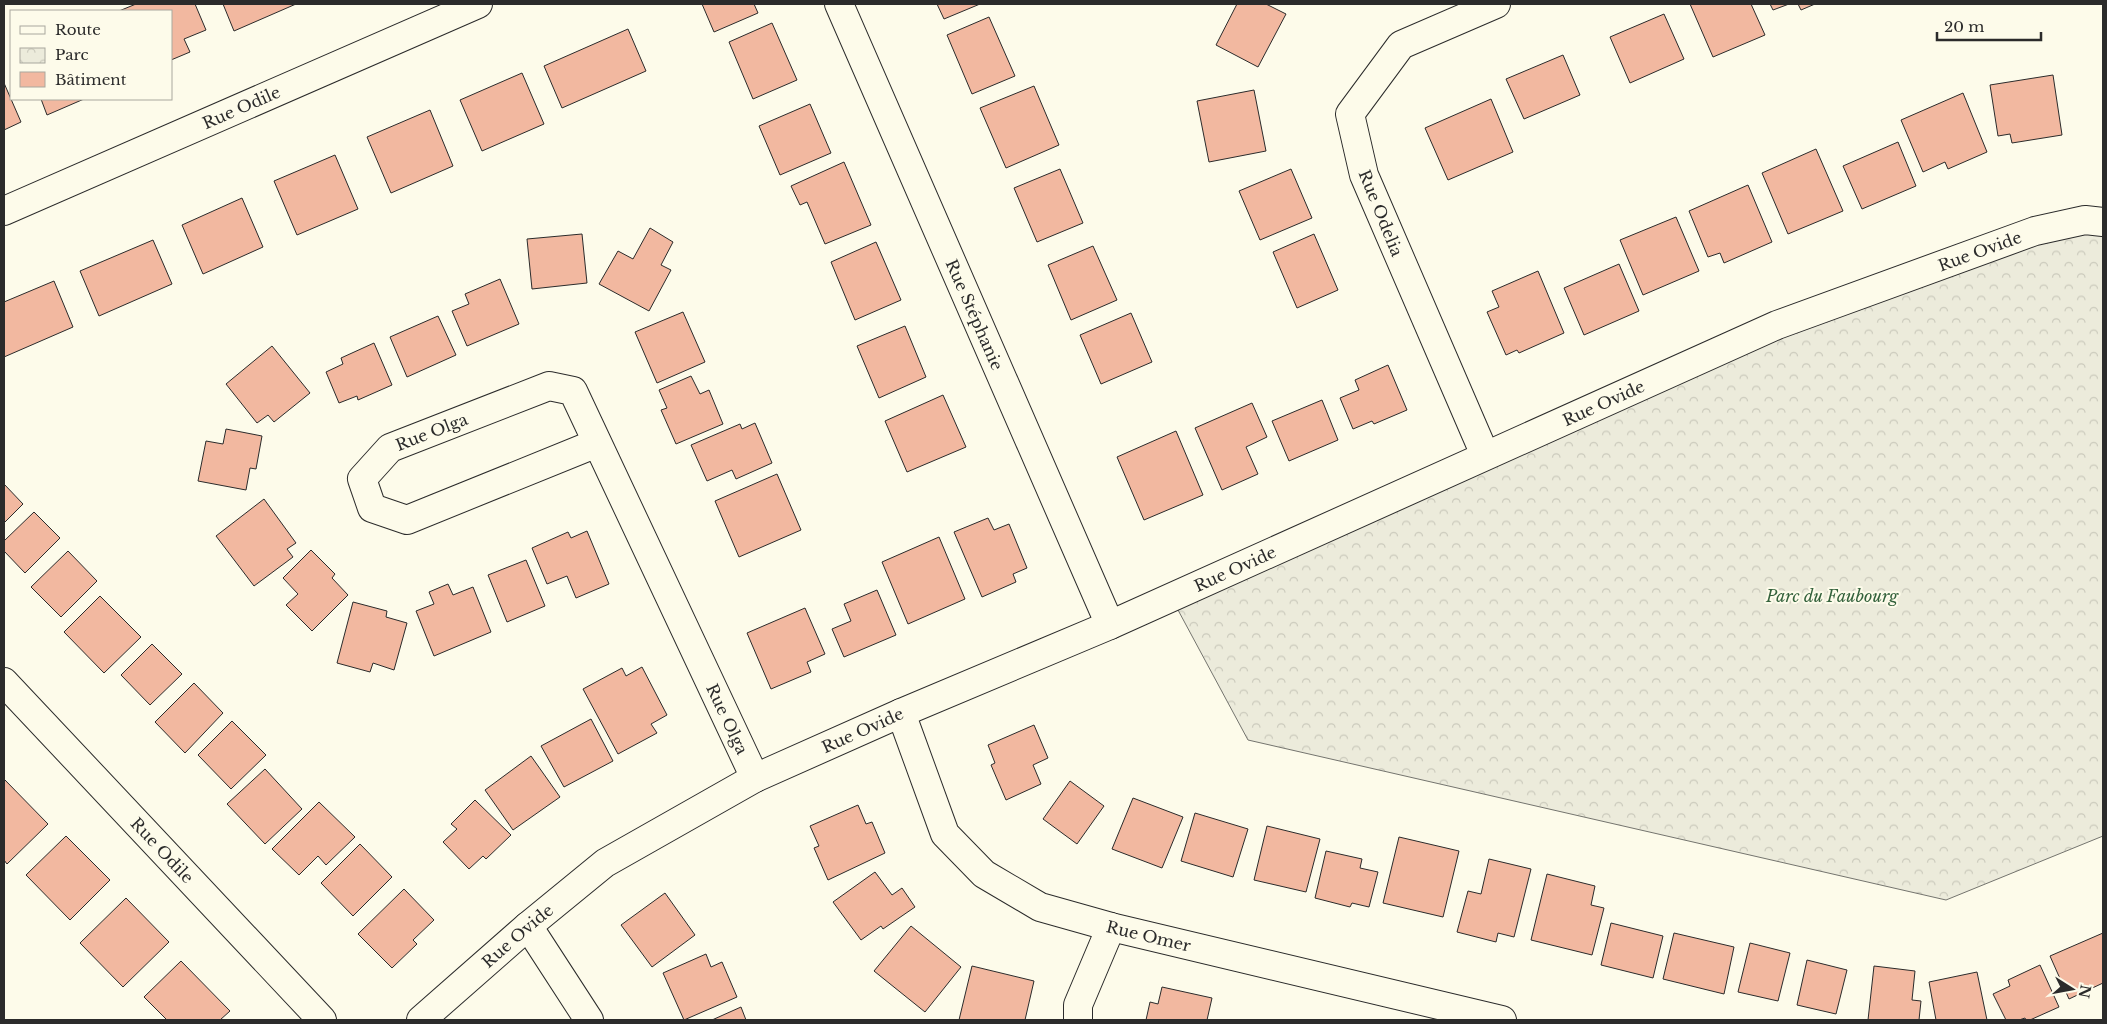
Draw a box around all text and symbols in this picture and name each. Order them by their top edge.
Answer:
legend [10,10,172,100]
scale bar [1937,10,2041,42]
text: 20 m [1944,17,1984,36]
text: Route [55,20,101,39]
text: Parc [55,45,88,64]
text: Bâtiment [55,70,127,89]
street label: Rue Odile [199,82,283,133]
street label: Rue Odelia [1355,167,1407,259]
street label: Rue Ovide [1935,227,2024,276]
street label: Rue Stéphanie [942,256,1008,373]
street label: Rue Ovide [1559,376,1647,430]
street label: Rue Olga [393,409,471,455]
street label: Rue Ovide [1191,542,1279,596]
park label: Parc du Faubourg [1765,586,1899,606]
street label: Rue Olga [702,680,752,758]
street label: Rue Ovide [818,703,907,757]
street label: Rue Odile [127,813,198,887]
street label: Rue Ovide [478,900,557,972]
street label: Rue Omer [1104,916,1193,956]
north arrow [2047,964,2097,1014]
text: N [2075,983,2095,1000]

